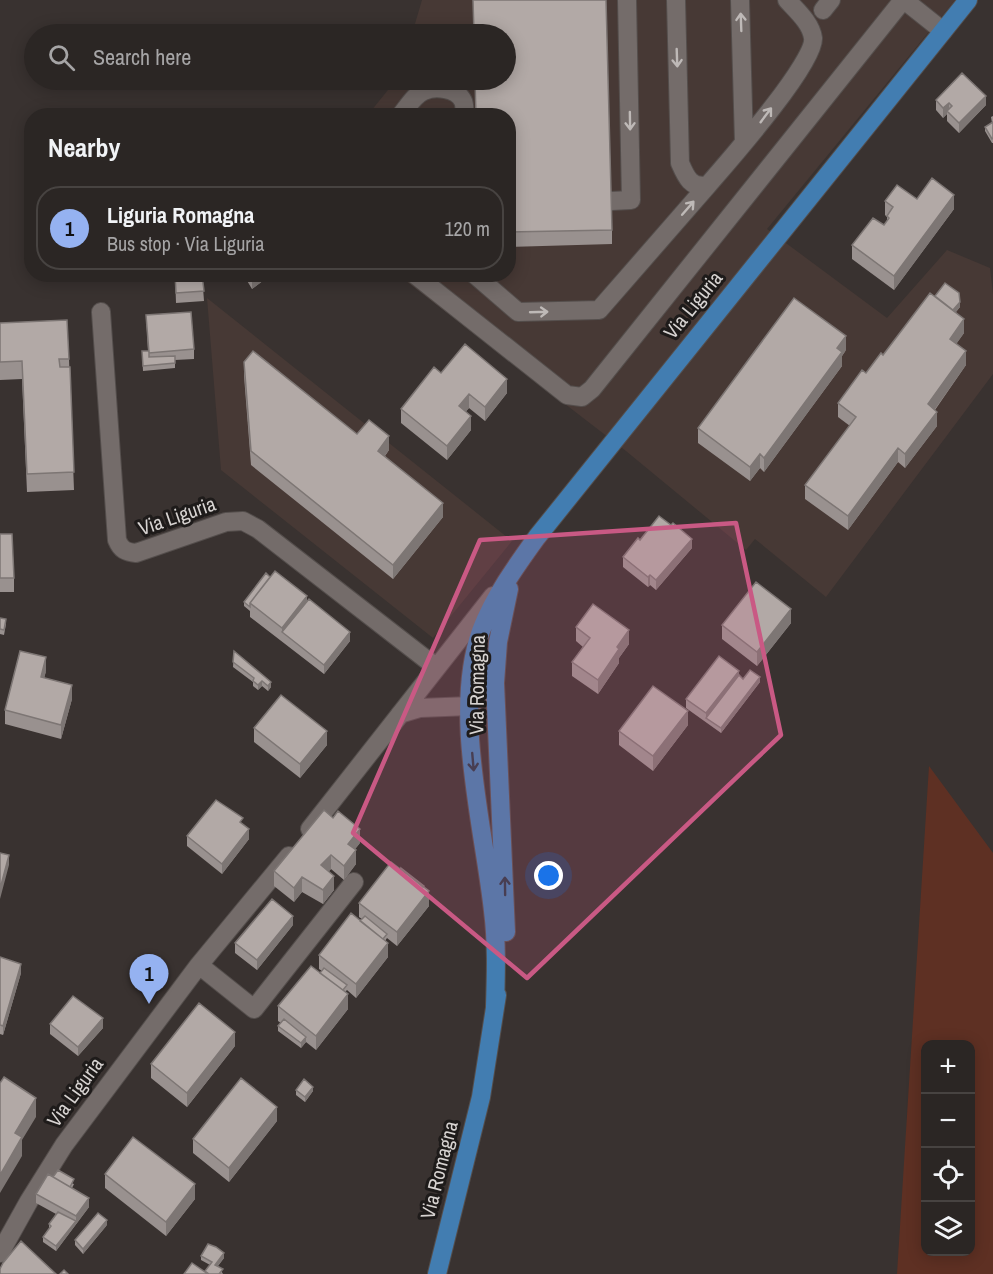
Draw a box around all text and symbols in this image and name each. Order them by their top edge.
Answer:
one-way arrow [735,12,747,32]
search box [24,24,516,90]
icon: search [45,41,78,74]
text: Search here [93,42,191,72]
one-way arrow [672,48,683,68]
one-way arrow [759,107,772,123]
one-way arrow [624,111,635,131]
text: Nearby [48,130,120,165]
text: Liguria Romagna [107,200,254,230]
one-way arrow [681,201,695,216]
text: 1 [65,215,74,242]
text: 120 m [444,215,490,242]
text: Bus stop · Via Liguria [107,230,264,257]
street label: Via Liguria [657,265,728,344]
one-way arrow [529,306,549,317]
street label: Via Liguria [135,490,219,541]
street label: Via Romagna [462,635,491,735]
one-way arrow [467,751,478,771]
your location [534,861,563,890]
one-way arrow [499,876,511,896]
pin: 1 [130,954,168,1004]
map controls [921,1040,975,1256]
button: + [921,1040,975,1094]
street label: Via Liguria [40,1051,109,1132]
button: − [921,1094,975,1148]
street label: Via Romagna [413,1118,464,1222]
button: locate [921,1148,975,1202]
button: layers [921,1202,975,1256]

